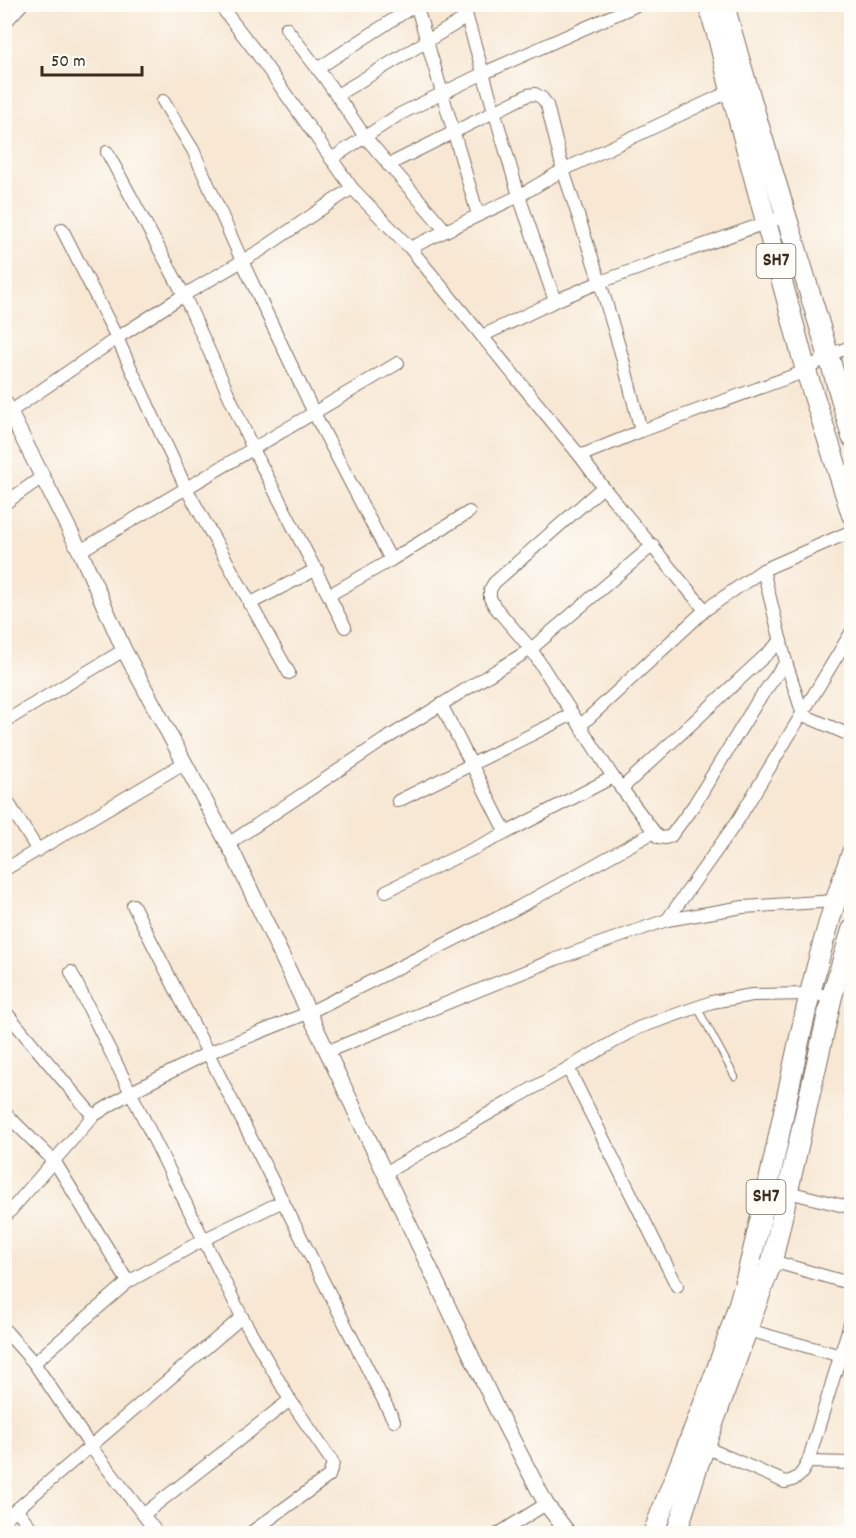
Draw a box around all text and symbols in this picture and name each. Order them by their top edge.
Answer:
scale bar [42,39,142,77]
text: 50 m [51,50,86,75]
road number: SH7 [756,244,796,278]
road number: SH7 [746,1180,786,1214]

